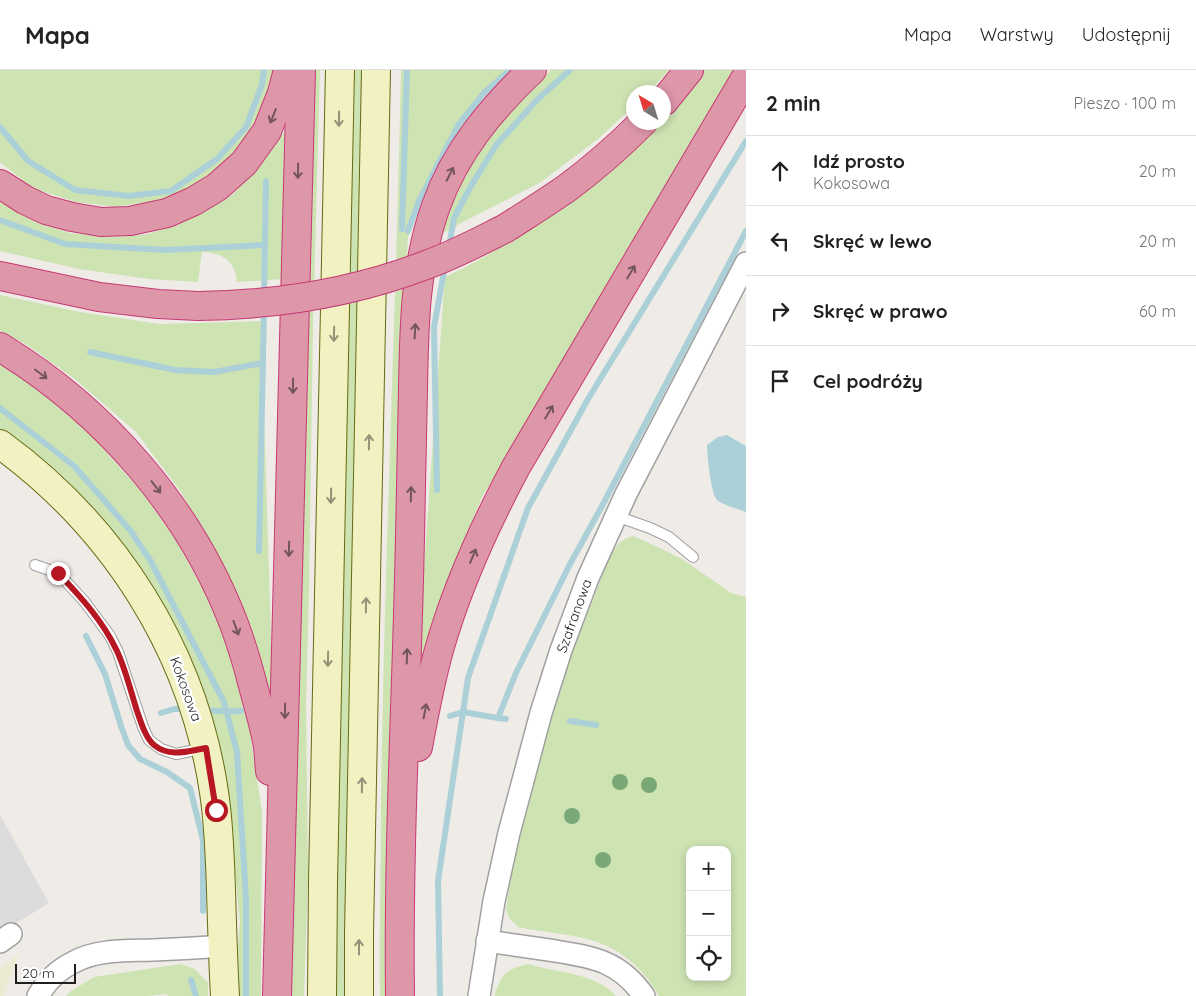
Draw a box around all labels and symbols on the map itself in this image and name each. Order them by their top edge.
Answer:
north arrow [626,85,671,130]
one-way arrow [267,108,277,123]
one-way arrow [334,110,343,126]
one-way arrow [293,162,303,179]
one-way arrow [446,167,455,182]
one-way arrow [627,266,637,280]
one-way arrow [410,323,419,339]
one-way arrow [329,325,339,341]
one-way arrow [34,369,48,379]
one-way arrow [288,378,298,394]
one-way arrow [544,406,554,420]
one-way arrow [364,435,374,451]
one-way arrow [151,480,162,493]
one-way arrow [406,486,415,502]
one-way arrow [326,488,336,504]
one-way arrow [284,540,294,556]
one-way arrow [468,549,478,564]
route end [47,562,70,585]
street label: Szafranowa [552,577,596,655]
one-way arrow [361,597,371,614]
one-way arrow [232,620,241,636]
one-way arrow [403,648,412,664]
one-way arrow [323,650,332,666]
street label: Kokosowa [166,654,206,724]
one-way arrow [280,702,290,719]
one-way arrow [421,703,430,719]
one-way arrow [357,777,367,794]
route start [205,799,228,822]
one-way arrow [354,940,364,956]
scale bar [15,961,76,984]

